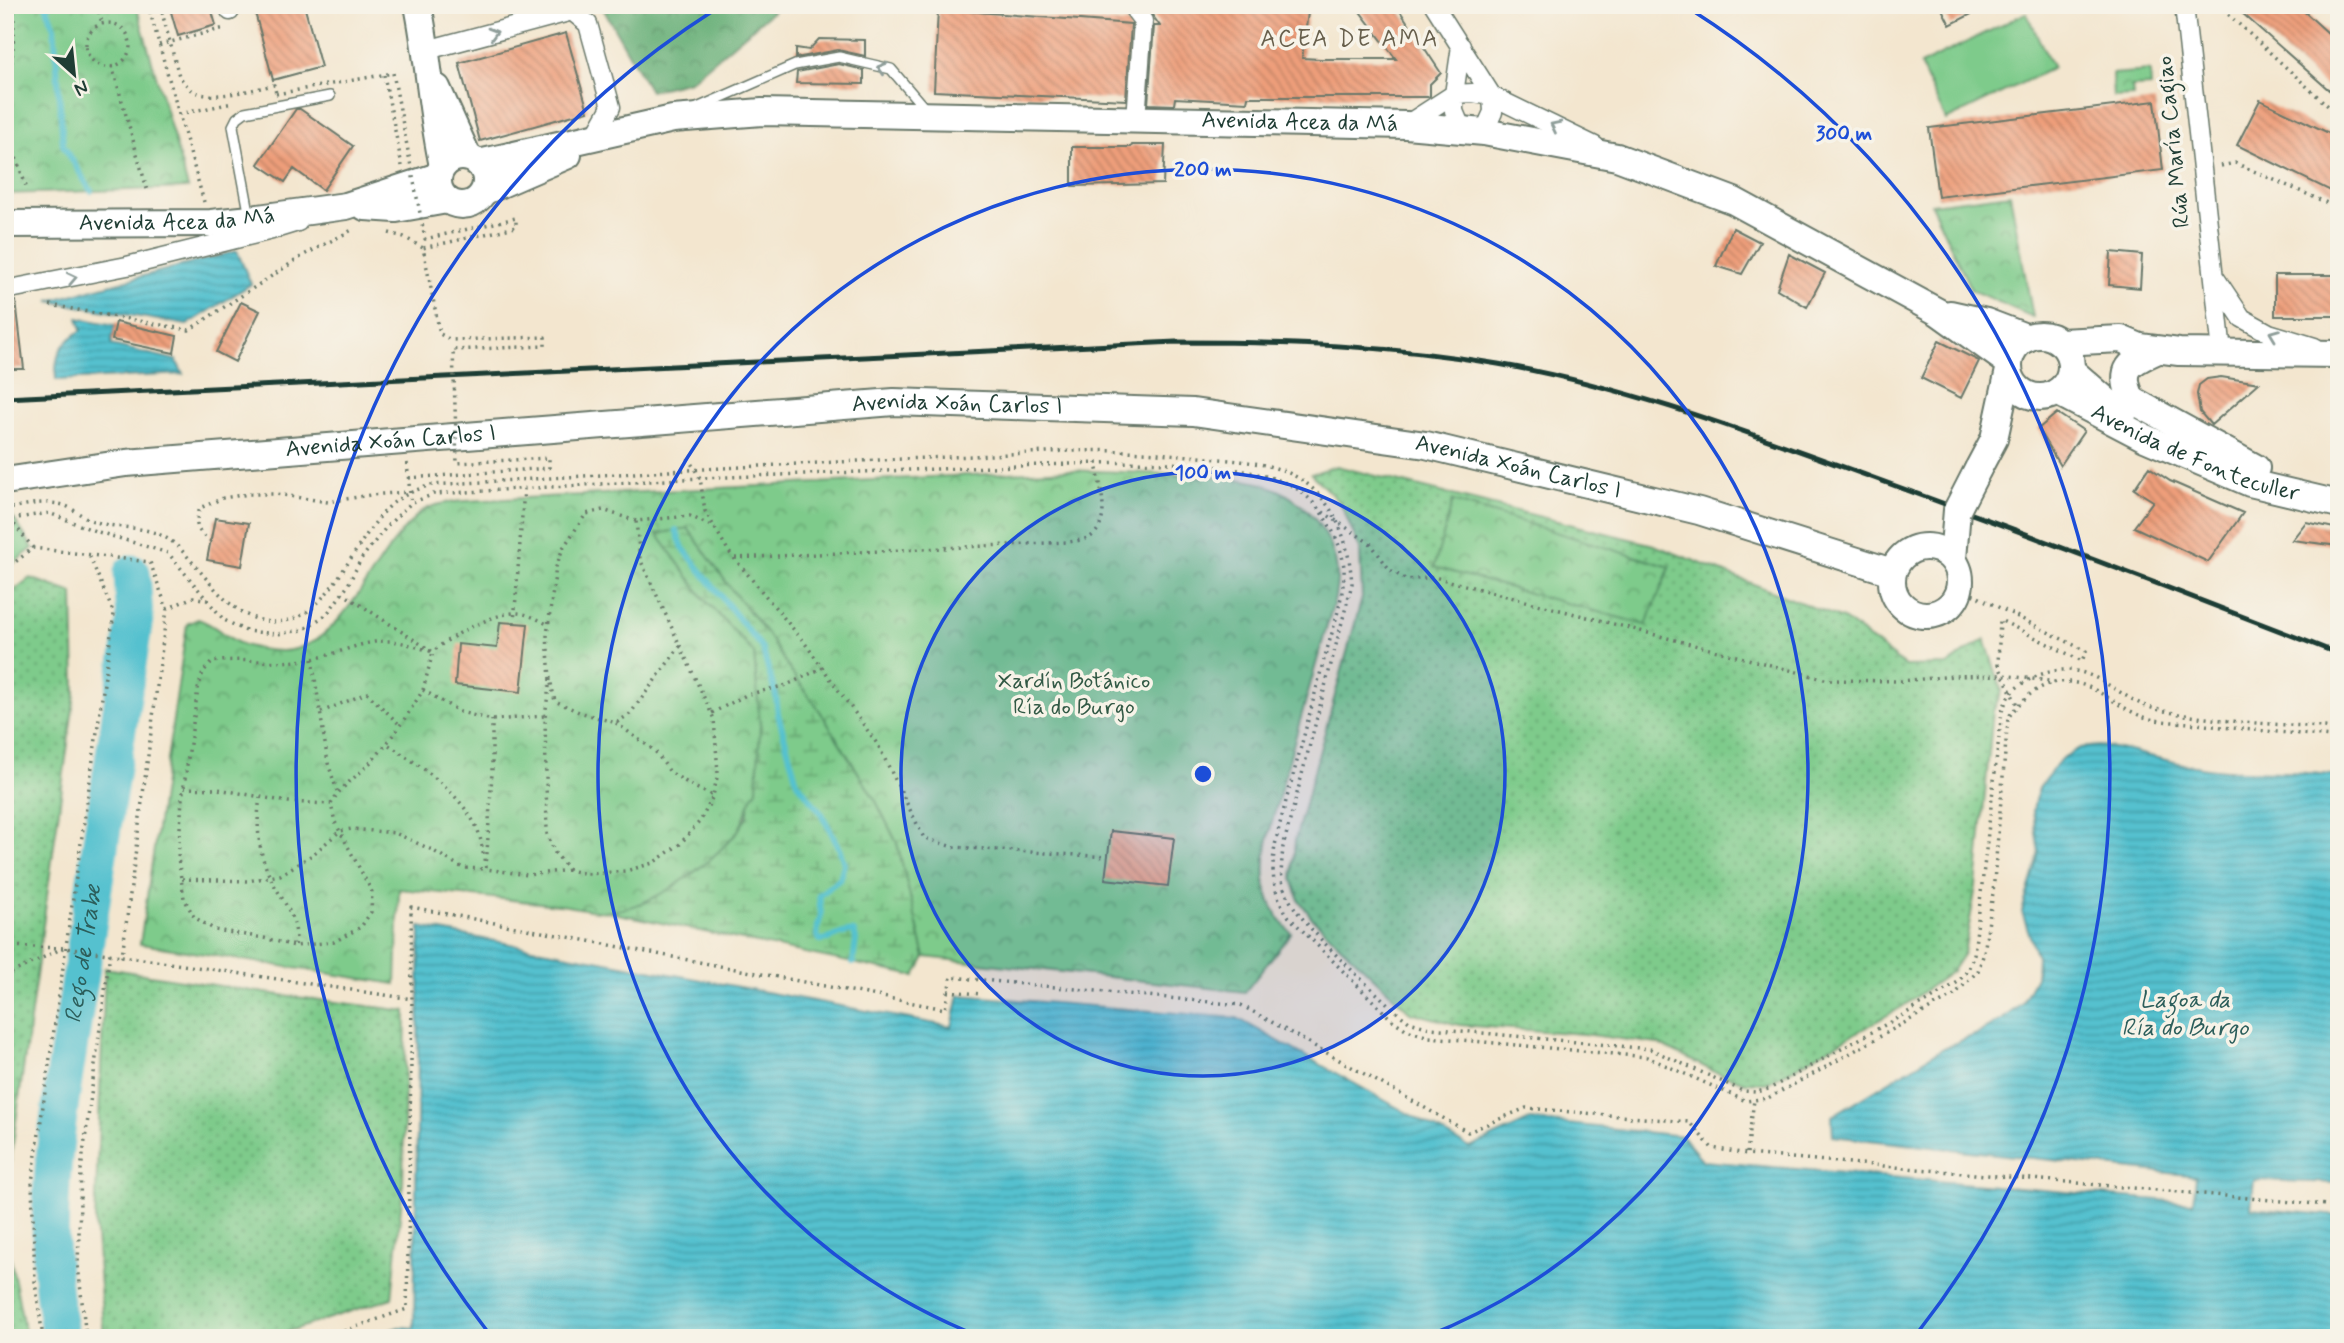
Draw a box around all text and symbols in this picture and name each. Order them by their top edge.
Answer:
district label: ACEA DE AMA [1260,24,1440,55]
one-way arrow [487,27,499,41]
north arrow [38,38,108,108]
street label: Rúa María Cagiao [2150,54,2200,230]
one-way arrow [876,61,888,76]
text: N [70,74,92,102]
street label: Avenida Acea da Má [1201,106,1398,140]
text: 300 m [1816,120,1873,148]
one-way arrow [1550,121,1562,135]
text: 200 m [1174,156,1232,184]
street label: Avenida Acea da Má [79,201,277,239]
one-way arrow [66,271,78,286]
one-way arrow [2268,328,2280,342]
street label: Avenida Xoán Carlos I [851,387,1063,423]
street label: Avenida de Fonteculler [2086,397,2303,509]
street label: Avenida Xoán Carlos I [284,419,497,465]
street label: Avenida Xoán Carlos I [1413,429,1624,507]
text: 100 m [1175,459,1231,487]
park label: Xardín Botánico Ría do Burgo [998,667,1150,723]
centre of rings [1191,762,1215,786]
water label: Rego de Trabe [58,881,110,1025]
water label: Lagoa da Ría do Burgo [2121,985,2249,1044]

